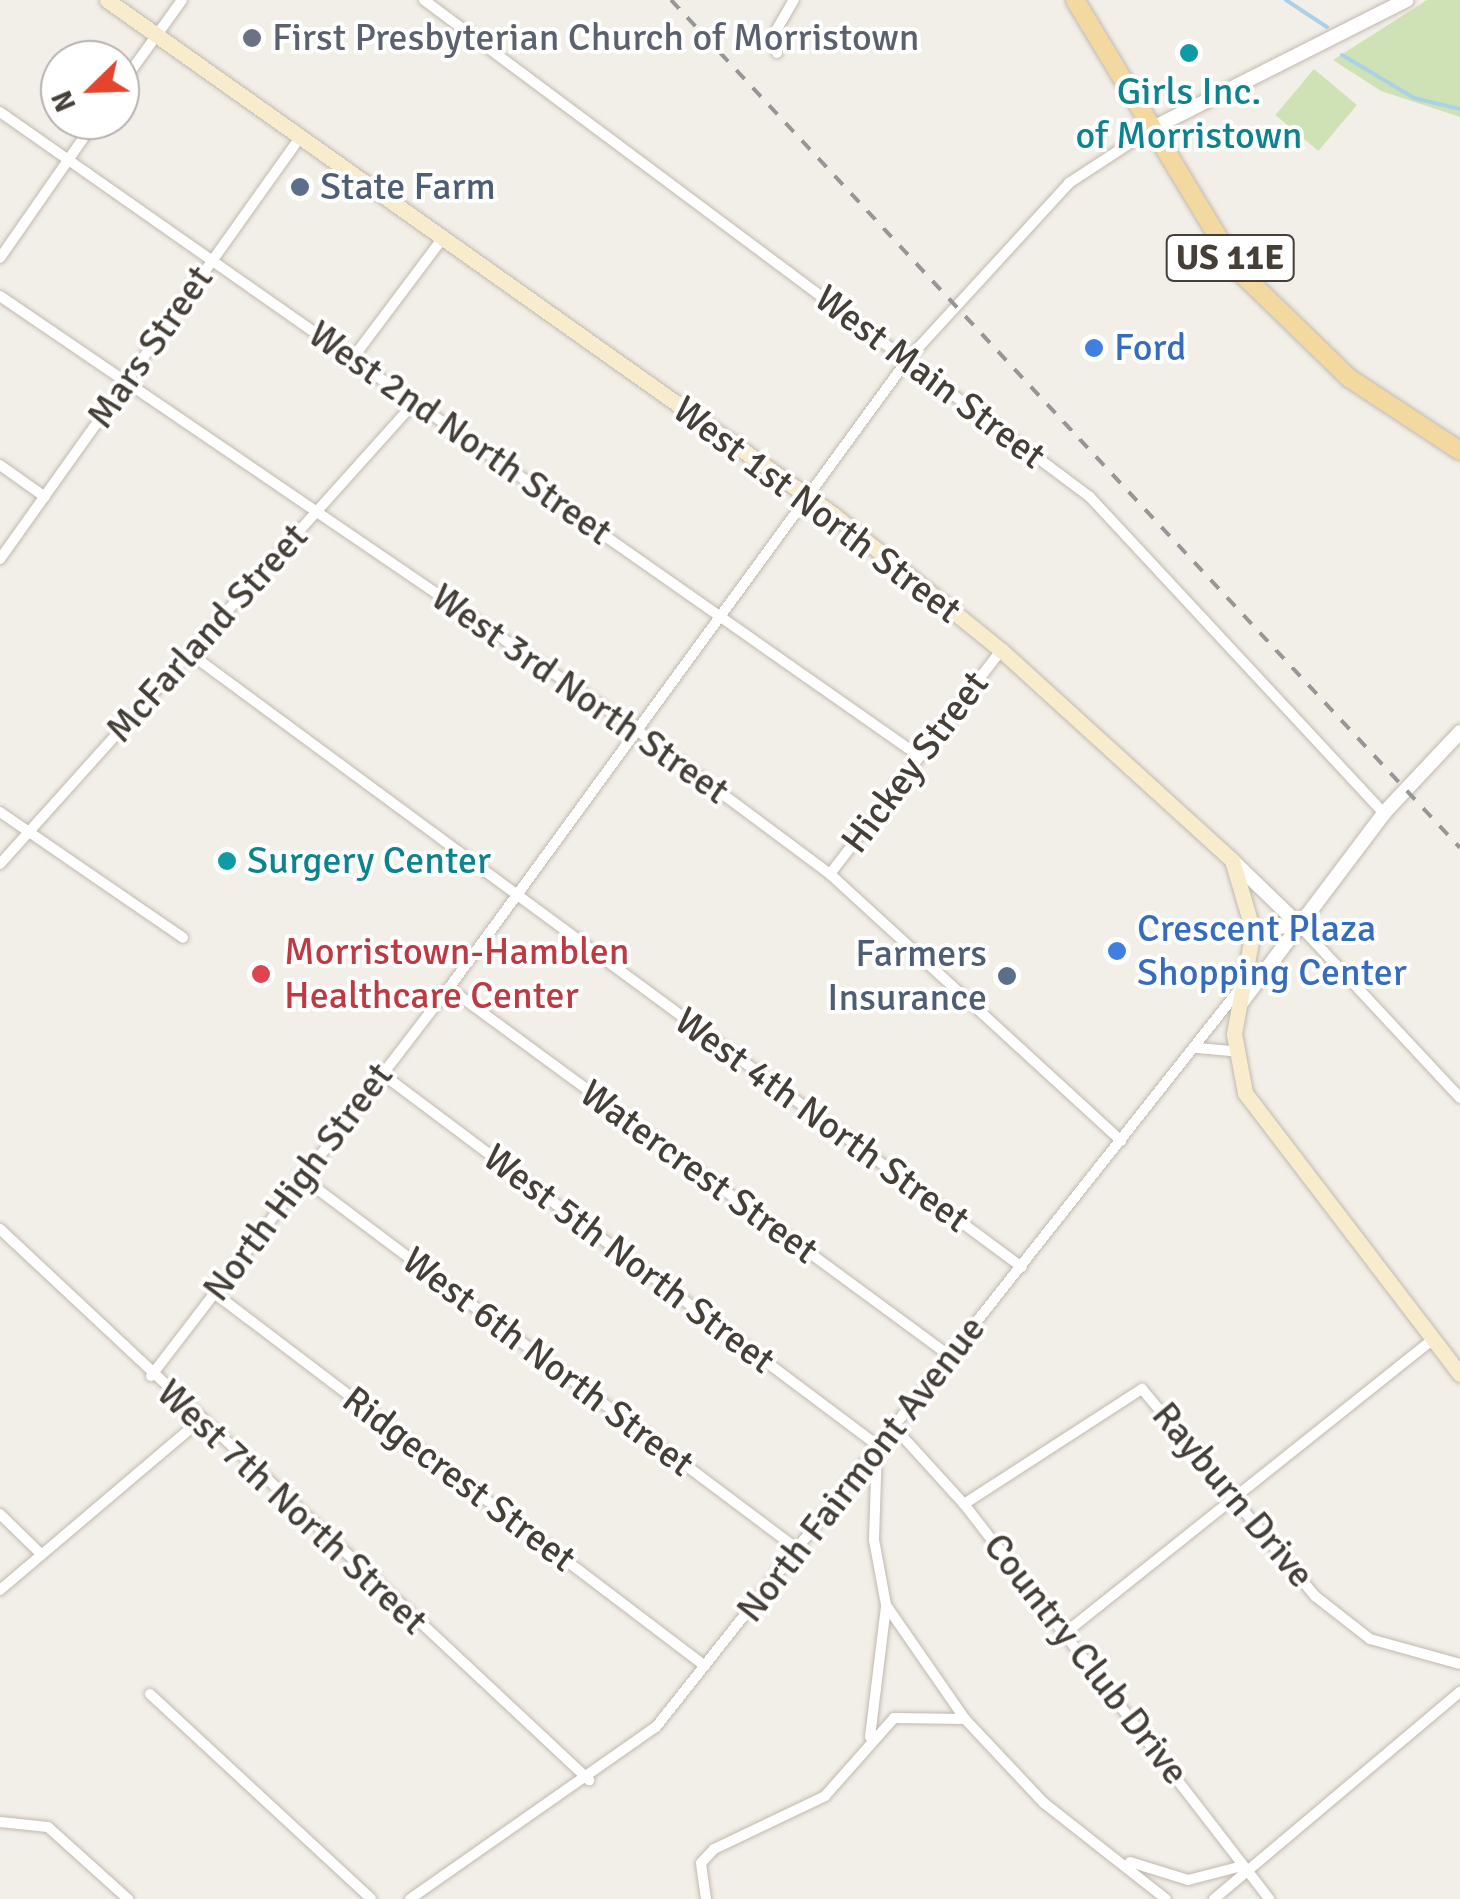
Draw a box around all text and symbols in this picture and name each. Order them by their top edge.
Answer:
place label: First Presbyterian Church of Morristown [272,15,920,61]
marker: First Presbyterian Church of Morristown [241,27,263,49]
north arrow [40,40,140,140]
marker: Girls Inc. of Morristown [1178,42,1200,64]
place label: Girls Inc. of Morristown [1075,69,1303,158]
text: N [45,85,84,117]
place label: State Farm [320,164,496,210]
marker: State Farm [289,176,311,198]
road number: US 11E [1165,228,1295,288]
street label: Mars Street [77,257,223,437]
street label: West Main Street [806,276,1054,478]
street label: West 2nd North Street [300,311,620,555]
place label: Ford [1114,325,1186,371]
marker: Ford [1083,337,1105,359]
street label: West 1st North Street [664,387,970,633]
street label: McFarland Street [97,514,317,752]
street label: West 3rd North Street [423,574,737,814]
street label: Hickey Street [832,662,998,862]
place label: Surgery Center [247,838,491,884]
marker: Surgery Center [216,850,238,872]
place label: Crescent Plaza Shopping Center [1137,906,1407,996]
place label: Morristown-Hamblen Healthcare Center [284,929,630,1018]
place label: Farmers Insurance [827,931,987,1021]
marker: Crescent Plaza Shopping Center [1106,940,1128,962]
marker: Morristown-Hamblen Healthcare Center [248,961,274,987]
marker: Farmers Insurance [996,965,1018,987]
street label: West 4th North Street [666,998,978,1242]
street label: North High Street [194,1054,402,1310]
street label: Watercrest Street [571,1071,827,1273]
street label: West 5th North Street [474,1135,784,1383]
street label: West 6th North Street [393,1238,703,1486]
street label: North Fairmont Avenue [727,1307,995,1631]
street label: West 7th North Street [147,1370,437,1644]
street label: Ridgecrest Street [334,1377,584,1581]
street label: Rayburn Drive [1142,1393,1324,1597]
street label: Country Club Drive [974,1524,1198,1794]

